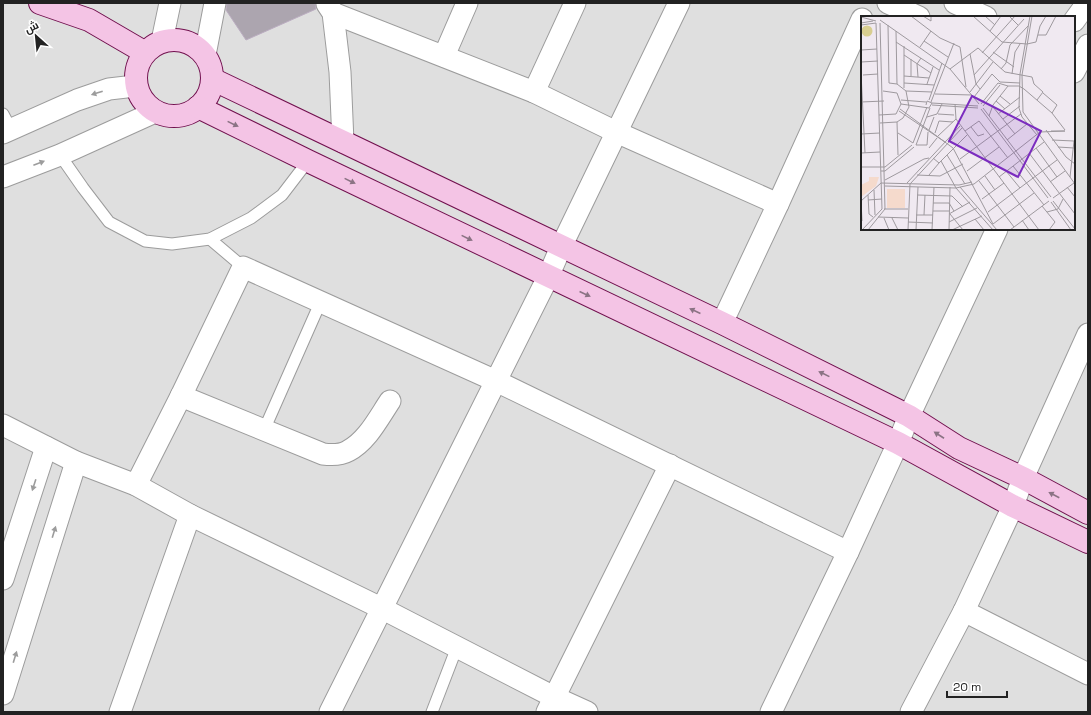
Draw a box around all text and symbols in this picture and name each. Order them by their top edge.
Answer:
north arrow [16,16,56,56]
inset map [861,16,1075,230]
text: ش [22,18,41,37]
one-way arrow [91,90,103,96]
one-way arrow [228,121,239,127]
one-way arrow [34,159,46,165]
one-way arrow [344,178,356,184]
one-way arrow [462,235,473,241]
one-way arrow [579,291,590,297]
one-way arrow [689,308,700,314]
one-way arrow [818,371,830,377]
one-way arrow [933,431,944,439]
one-way arrow [31,479,37,491]
one-way arrow [1048,492,1059,498]
one-way arrow [51,526,57,538]
one-way arrow [12,650,18,662]
scale bar [947,673,1007,699]
text: 20 m [953,679,981,695]

